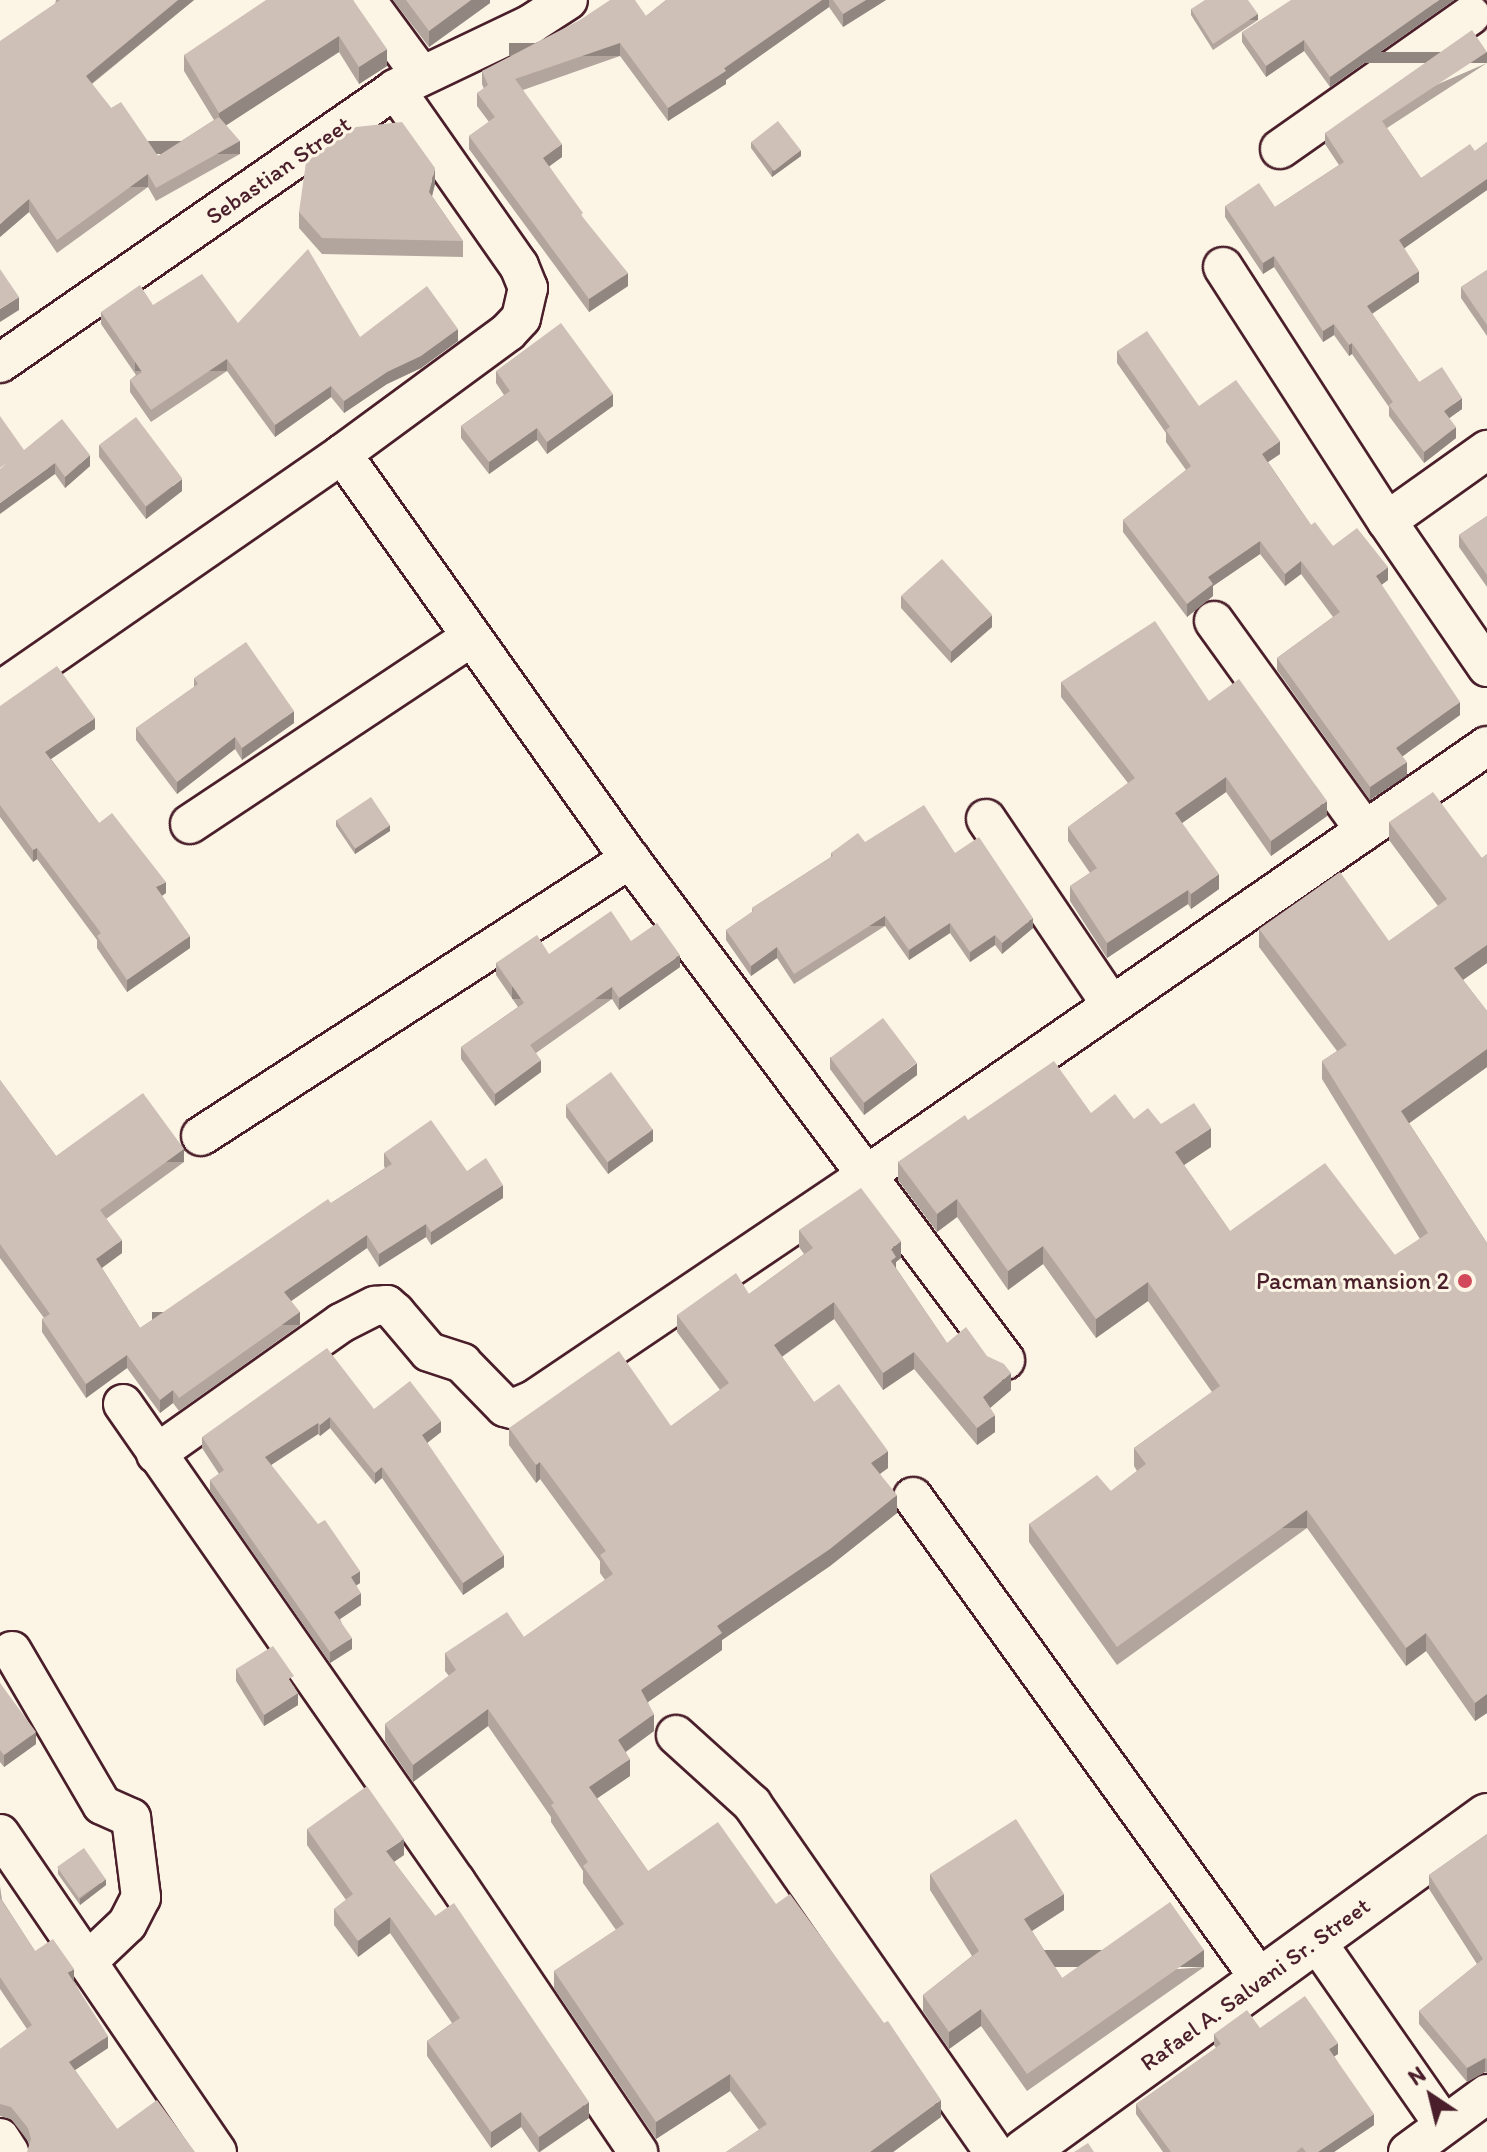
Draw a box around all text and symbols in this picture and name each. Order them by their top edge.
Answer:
street label: Sebastian Street [200,109,356,231]
place label: Pacman mansion 2 [1256,1267,1449,1295]
marker: Pacman mansion 2 [1456,1272,1474,1290]
street label: Rafael A. Salvani Sr. Street [1135,1891,1375,2077]
north arrow [1391,2056,1471,2136]
text: N [1403,2061,1431,2091]

